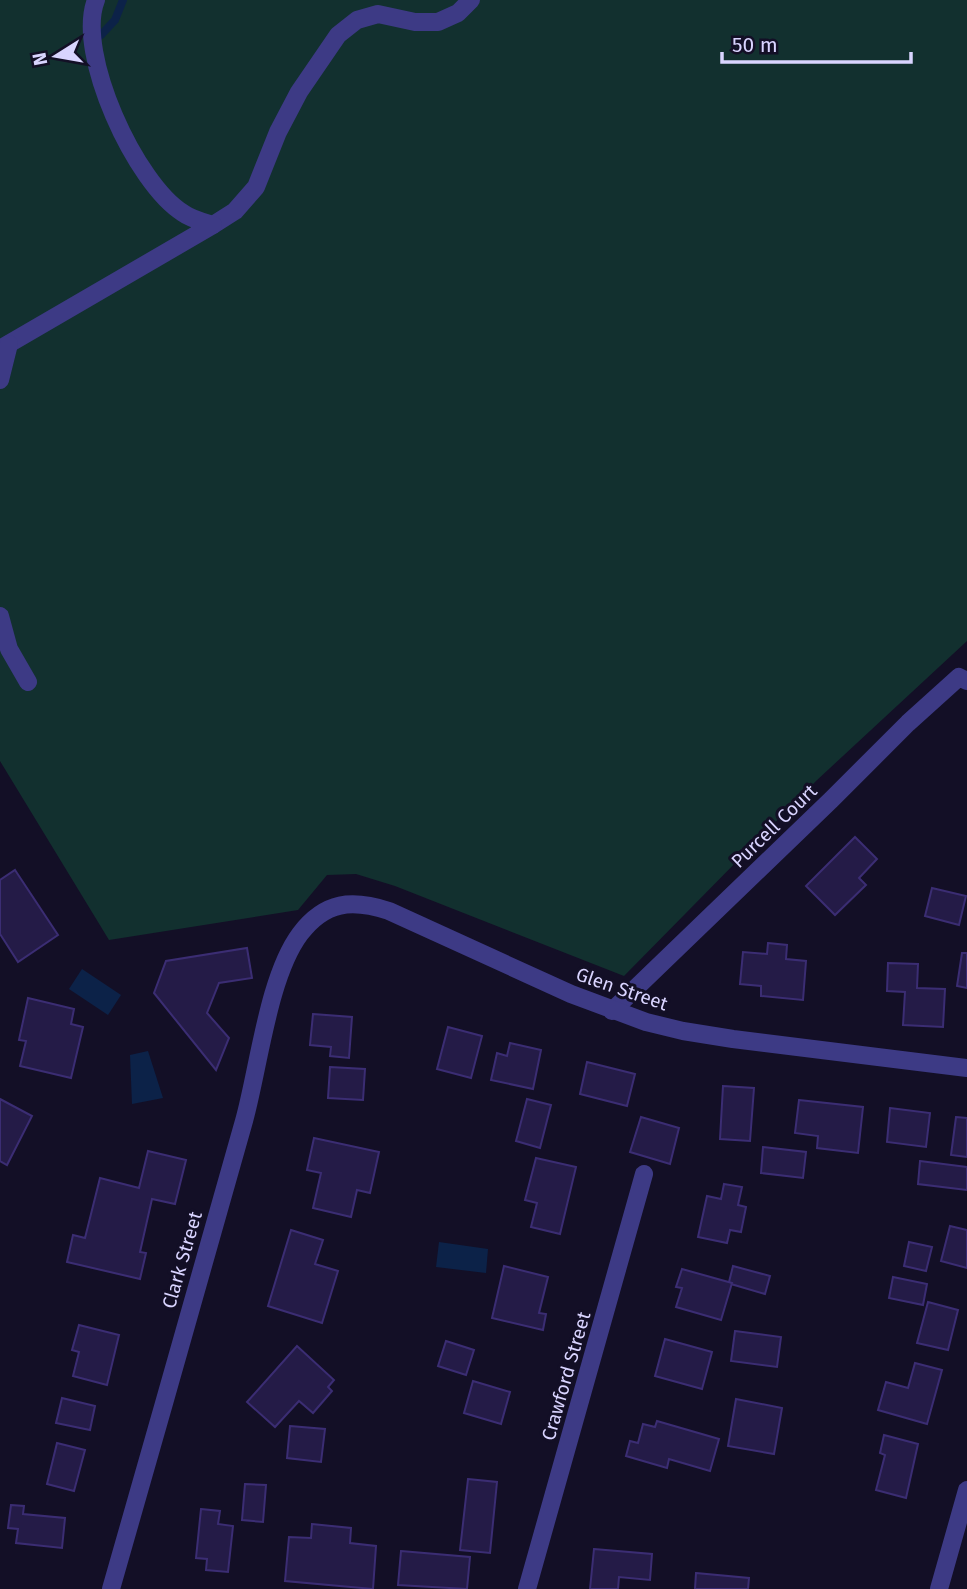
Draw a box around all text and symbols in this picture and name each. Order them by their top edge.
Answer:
north arrow [21,21,91,91]
scale bar [722,21,911,65]
text: 50 m [732,32,778,58]
text: N [27,51,52,68]
street label: Purcell Court [726,779,822,873]
street label: Glen Street [573,963,671,1015]
street label: Clark Street [157,1209,207,1311]
street label: Crawford Street [537,1309,595,1443]

